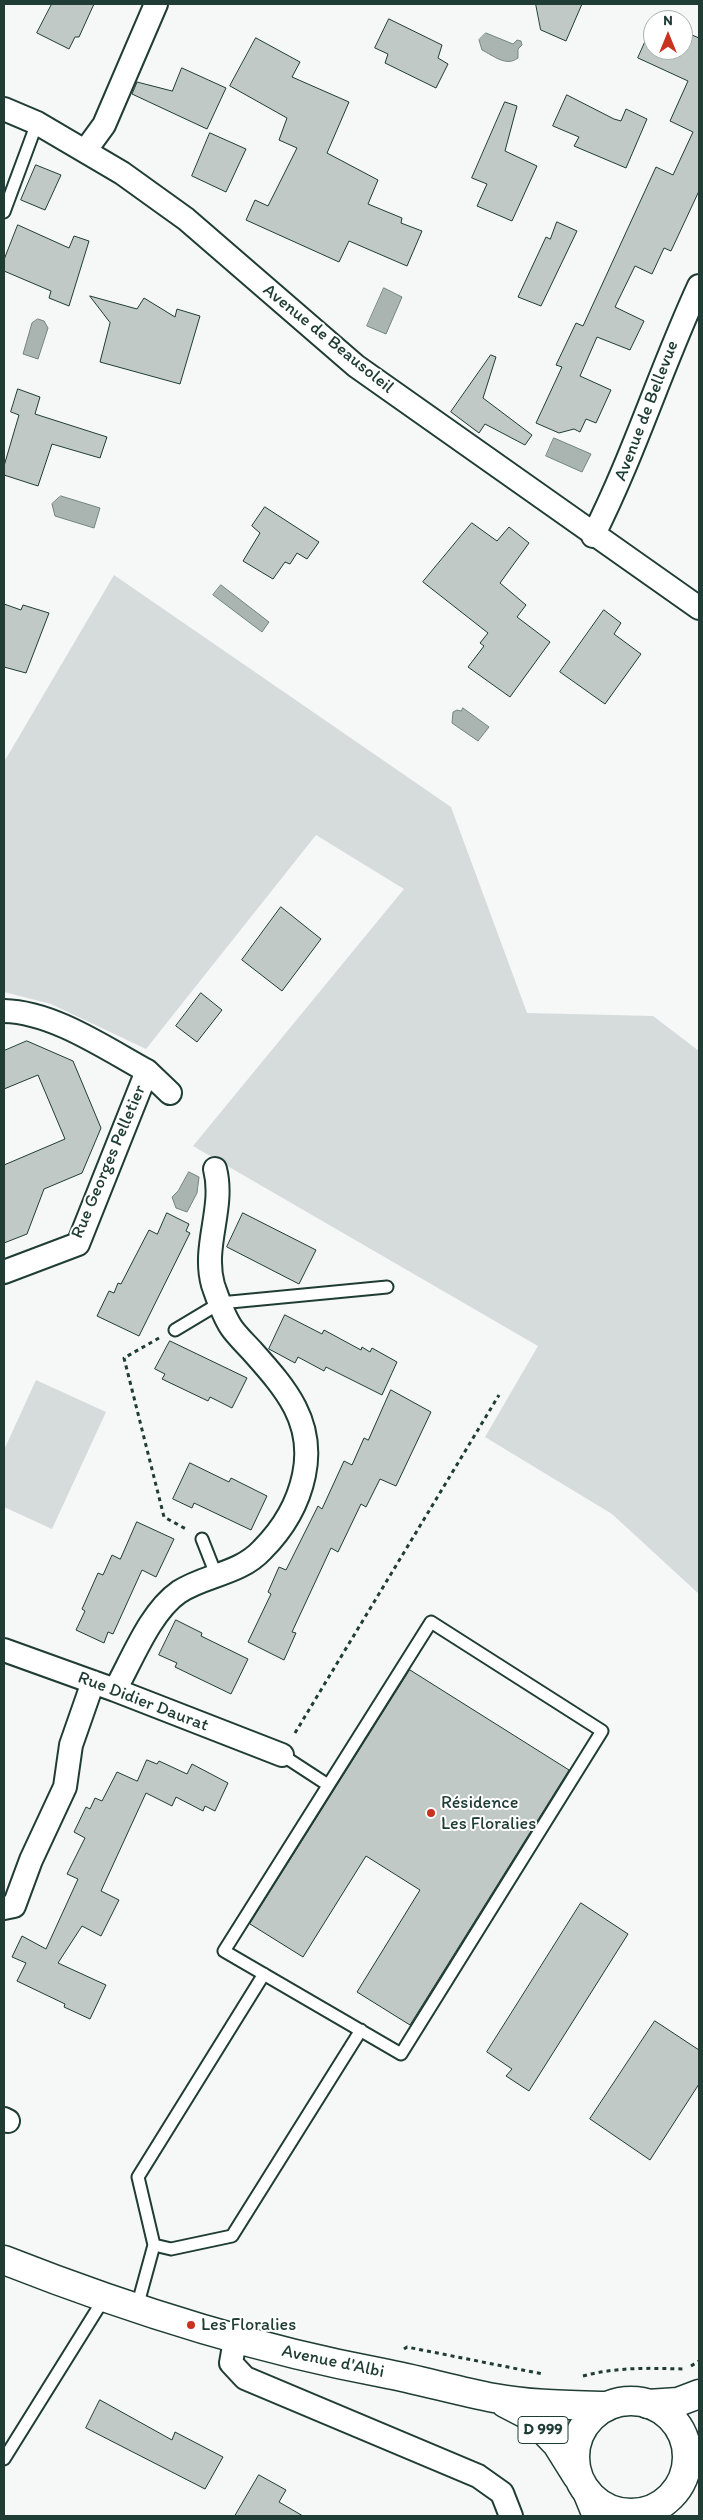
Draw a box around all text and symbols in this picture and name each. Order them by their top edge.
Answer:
north arrow [643,10,693,60]
text: N [663,12,673,29]
street label: Avenue de Beausoleil [258,279,398,399]
street label: Avenue de Bellevue [610,338,684,484]
street label: Rue Georges Pelletier [67,1082,151,1242]
street label: Rue Didier Daurat [75,1667,211,1737]
place label: Résidence Les Floralies [441,1792,536,1835]
marker: Résidence Les Floralies [425,1807,437,1819]
place label: Les Floralies [201,2314,296,2336]
marker: Les Floralies [185,2319,197,2331]
street label: Avenue d'Albi [280,2341,386,2383]
road number: D 999 [518,2416,568,2444]

